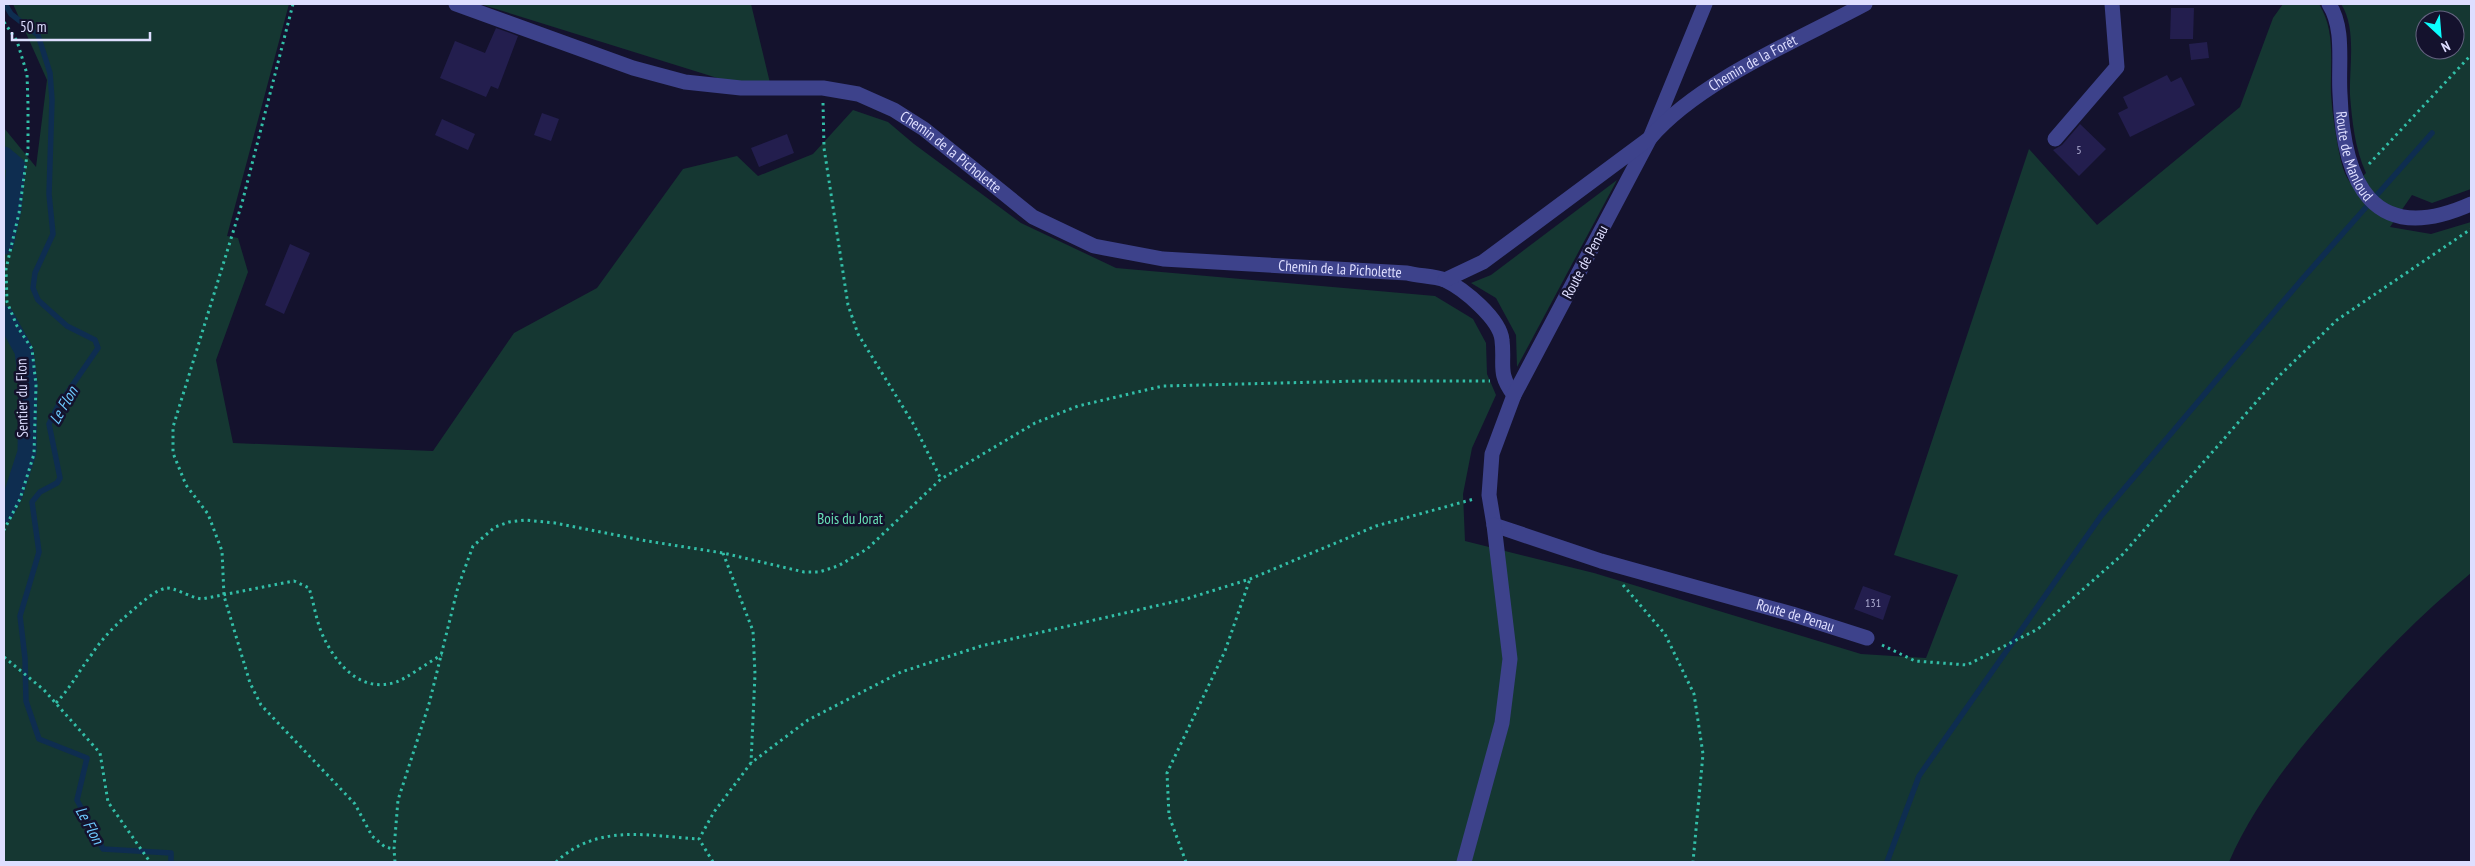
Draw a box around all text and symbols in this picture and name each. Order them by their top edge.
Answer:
scale bar [12,10,150,42]
north arrow [2415,10,2465,60]
text: 50 m [20,17,46,36]
street label: Chemin de la Forêt [1705,30,1800,95]
text: N [2438,37,2453,56]
street label: Chemin de la Picholette [897,106,1006,197]
street label: Route de Manloud [2332,110,2378,205]
house number: 5 [2076,142,2082,157]
street label: Route de Penau [1557,222,1612,302]
street label: Chemin de la Picholette [1278,256,1402,282]
street label: Sentier du Flon [11,358,32,438]
water label: Le Flon [44,382,82,427]
park label: Bois du Jorat [817,509,883,528]
street label: Route de Penau [1754,595,1837,636]
house number: 131 [1865,595,1881,610]
water label: Le Flon [72,803,109,848]

